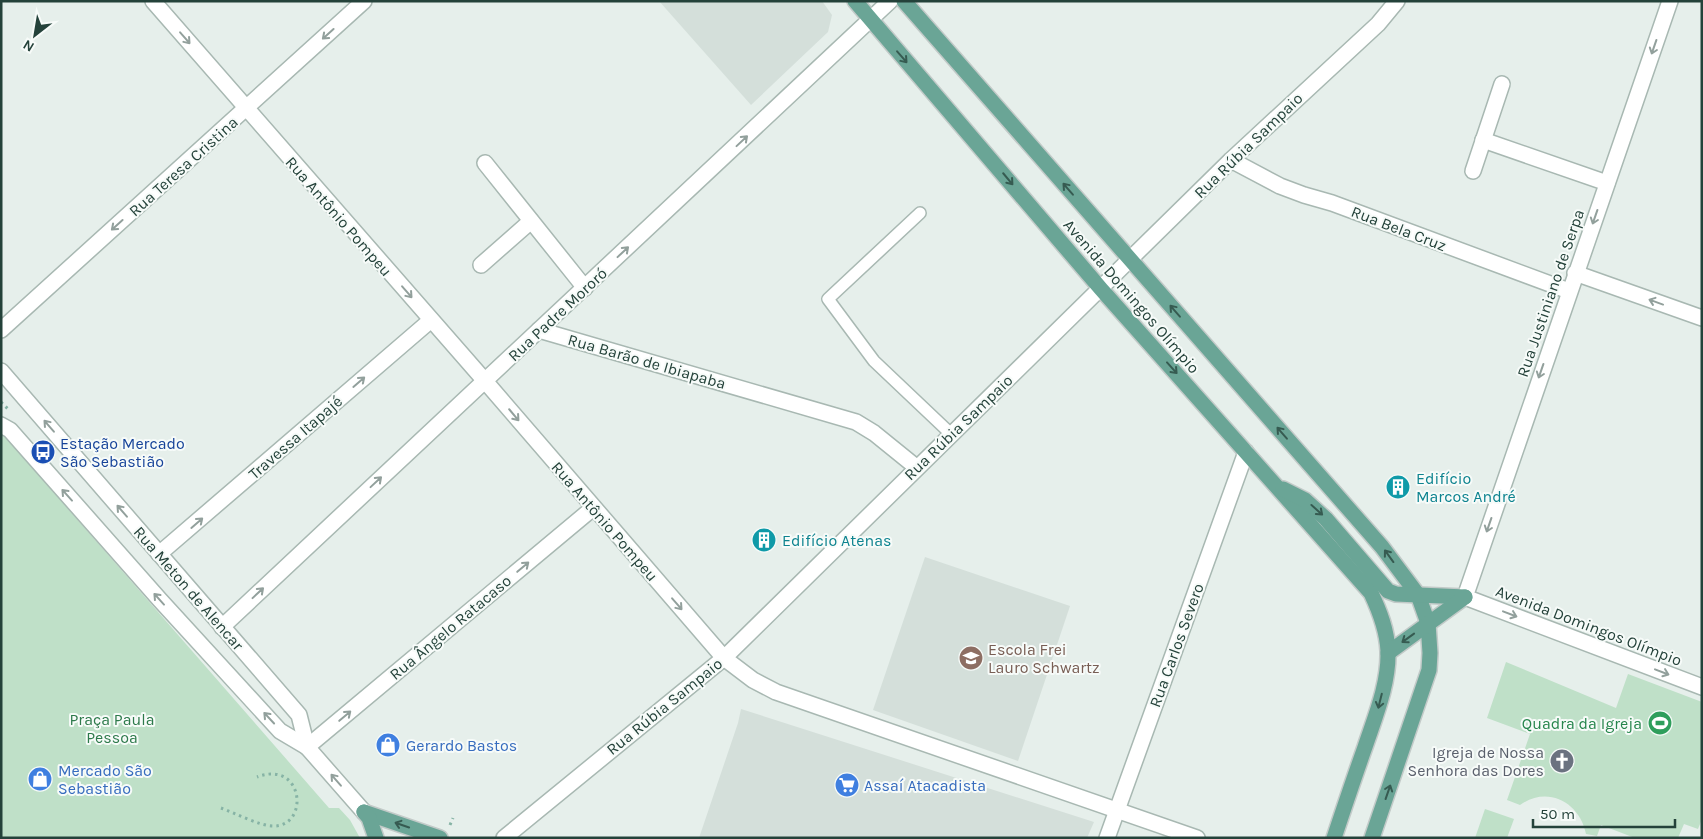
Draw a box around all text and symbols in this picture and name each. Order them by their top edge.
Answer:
north arrow [10,10,60,60]
one-way arrow [321,28,334,40]
one-way arrow [179,32,190,45]
text: N [20,36,37,56]
one-way arrow [1649,39,1658,55]
one-way arrow [896,50,908,63]
street label: Rua Rúbia Sampaio [1190,89,1307,202]
street label: Rua Teresa Cristina [125,112,242,220]
one-way arrow [735,135,748,147]
street label: Rua Antônio Pompeu [281,153,396,280]
one-way arrow [1003,173,1014,186]
one-way arrow [1063,183,1074,196]
street label: Rua Bela Cruz [1349,202,1449,255]
street label: Rua Justiniano de Serpa [1513,207,1588,380]
one-way arrow [1590,209,1599,225]
street label: Avenida Domingos Olímpio [1060,215,1204,377]
one-way arrow [110,219,123,231]
one-way arrow [617,246,630,258]
street label: Rua Padre Mororó [504,264,611,365]
one-way arrow [401,286,412,299]
one-way arrow [1649,297,1664,306]
one-way arrow [1170,305,1181,318]
street label: Rua Barão de Ibiapaba [566,330,728,393]
one-way arrow [1166,362,1178,375]
one-way arrow [1536,362,1546,378]
street label: Rua Rúbia Sampaio [900,371,1017,484]
one-way arrow [353,376,366,388]
street label: Travessa Itapajé [245,392,346,483]
one-way arrow [508,408,519,421]
one-way arrow [43,420,55,433]
one-way arrow [1277,427,1288,440]
place label: Estação Mercado São Sebastião [60,434,185,471]
bus stop icon: Estação Mercado São Sebastião [30,439,56,465]
street label: Rua Antônio Pompeu [547,458,662,585]
place label: Edifício Marcos André [1416,469,1516,506]
building icon: Edifício Marcos André [1385,474,1411,500]
one-way arrow [370,476,383,488]
one-way arrow [61,488,73,501]
one-way arrow [116,504,127,517]
one-way arrow [1310,505,1323,516]
one-way arrow [1484,516,1493,532]
one-way arrow [190,517,203,528]
street label: Rua Meton de Alencar [130,522,248,654]
building icon: Edifício Atenas [751,527,777,553]
place label: Edifício Atenas [782,531,891,550]
one-way arrow [1384,549,1394,563]
one-way arrow [516,561,529,572]
street label: Rua Ângelo Ratacaso [386,571,515,684]
street label: Rua Carlos Severo [1145,581,1208,710]
street label: Avenida Domingos Olímpio [1493,581,1685,670]
one-way arrow [252,587,264,599]
one-way arrow [153,592,165,605]
one-way arrow [671,598,682,611]
one-way arrow [1502,610,1517,619]
one-way arrow [1401,633,1415,643]
place label: Escola Frei Lauro Schwartz [988,640,1100,677]
school or university icon: Escola Frei Lauro Schwartz [958,645,984,671]
street label: Rua Rúbia Sampaio [603,654,726,759]
one-way arrow [1654,668,1669,677]
one-way arrow [1375,692,1384,708]
park label: Praça Paula Pessoa [70,710,154,747]
one-way arrow [338,710,351,721]
sports icon: Quadra da Igreja [1647,710,1673,736]
one-way arrow [263,712,275,725]
place label: Quadra da Igreja [1522,714,1642,733]
shop icon: Gerardo Bastos [375,732,401,758]
place label: Gerardo Bastos [406,736,517,755]
place label: Igreja de Nossa Senhora das Dores [1407,743,1544,780]
church icon: Igreja de Nossa Senhora das Dores [1549,748,1575,774]
place label: Mercado São Sebastião [58,761,152,798]
shop icon: Mercado São Sebastião [27,766,53,792]
supermarket icon: Assaí Atacadista [834,772,860,798]
one-way arrow [330,773,341,786]
place label: Assaí Atacadista [864,776,986,795]
one-way arrow [1384,784,1393,800]
scale bar [1533,796,1676,828]
text: 50 m [1540,805,1575,823]
one-way arrow [394,819,410,829]

